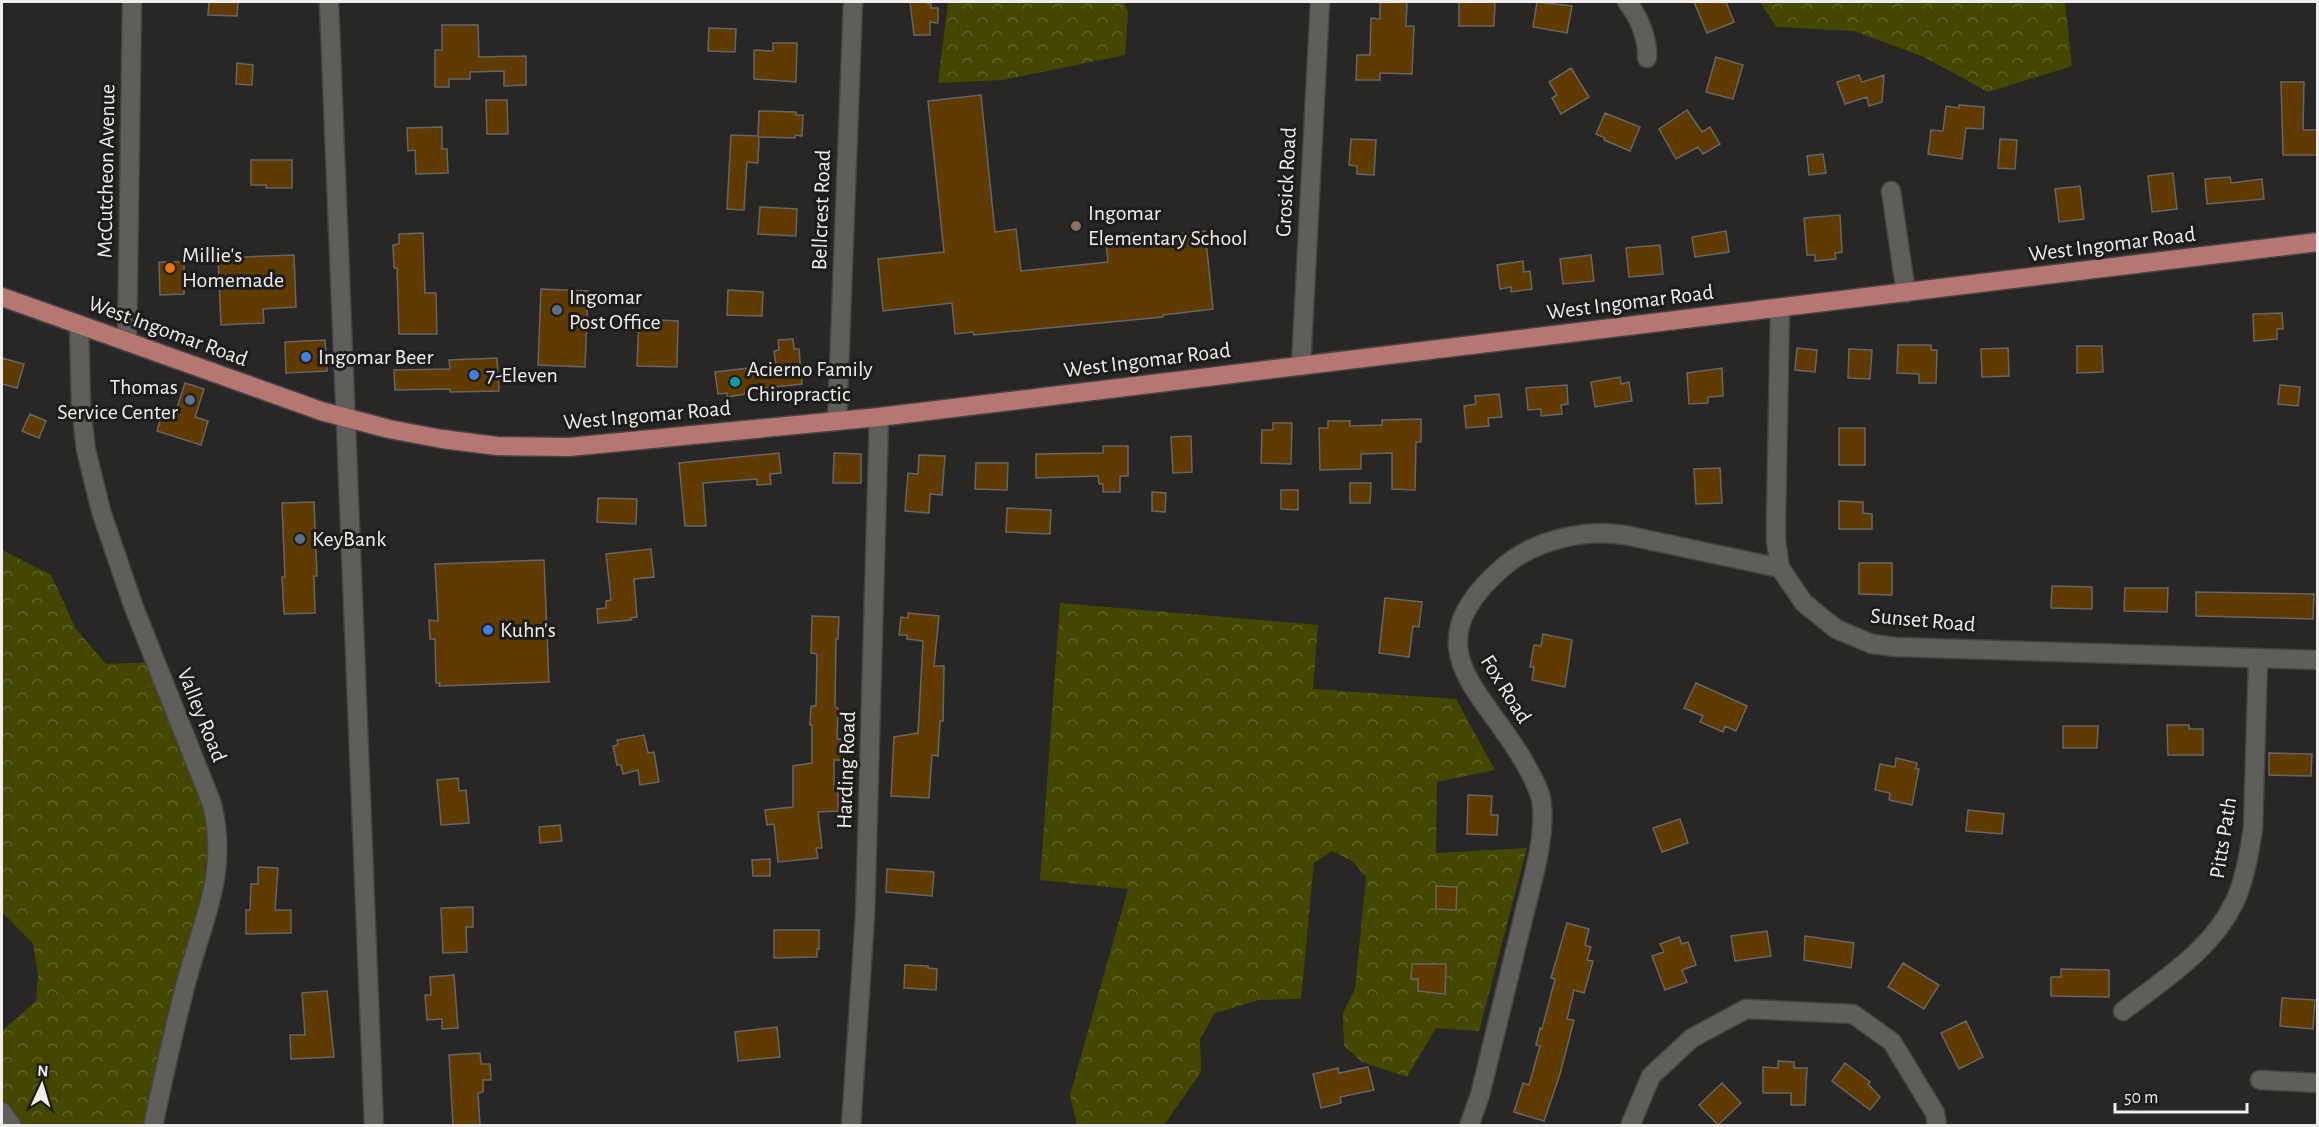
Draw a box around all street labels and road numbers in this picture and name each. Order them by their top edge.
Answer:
street label: McCutcheon Avenue [93,84,119,258]
street label: Grosick Road [1272,126,1300,238]
street label: Bellcrest Road [808,149,834,271]
street label: West Ingomar Road [2027,223,2197,265]
street label: West Ingomar Road [1545,281,1715,323]
street label: West Ingomar Road [85,292,251,370]
street label: West Ingomar Road [1062,339,1232,381]
street label: West Ingomar Road [562,397,732,433]
street label: Sunset Road [1870,604,1976,636]
street label: Fox Road [1476,651,1536,727]
street label: Valley Road [173,665,231,765]
street label: Harding Road [833,711,859,829]
street label: Pitts Path [2206,796,2240,880]

